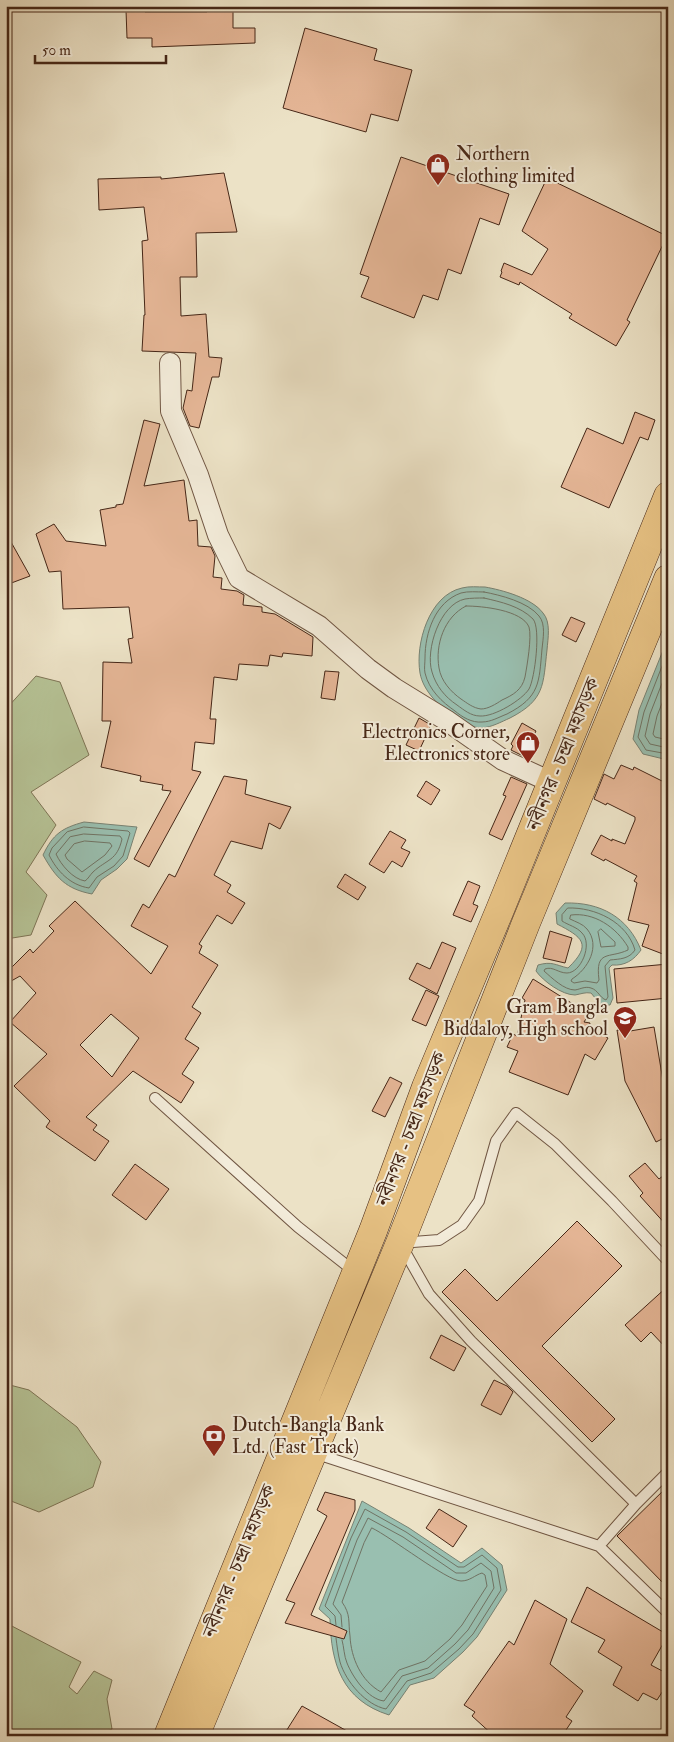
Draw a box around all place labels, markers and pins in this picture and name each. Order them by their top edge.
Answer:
place label: Northern clothing limited [456,142,576,188]
shop icon: Northern clothing limited [425,152,451,186]
place label: Electronics Corner, Electronics store [361,720,510,766]
shop icon: Electronics Corner, Electronics store [515,730,541,764]
place label: Gram Bangla Biddaloy, High school [443,995,608,1041]
school or university icon: Gram Bangla Biddaloy, High school [612,1005,638,1039]
place label: Dutch-Bangla Bank Ltd. (Fast Track) [232,1413,384,1459]
bank icon: Dutch-Bangla Bank Ltd. (Fast Track) [201,1423,227,1457]

